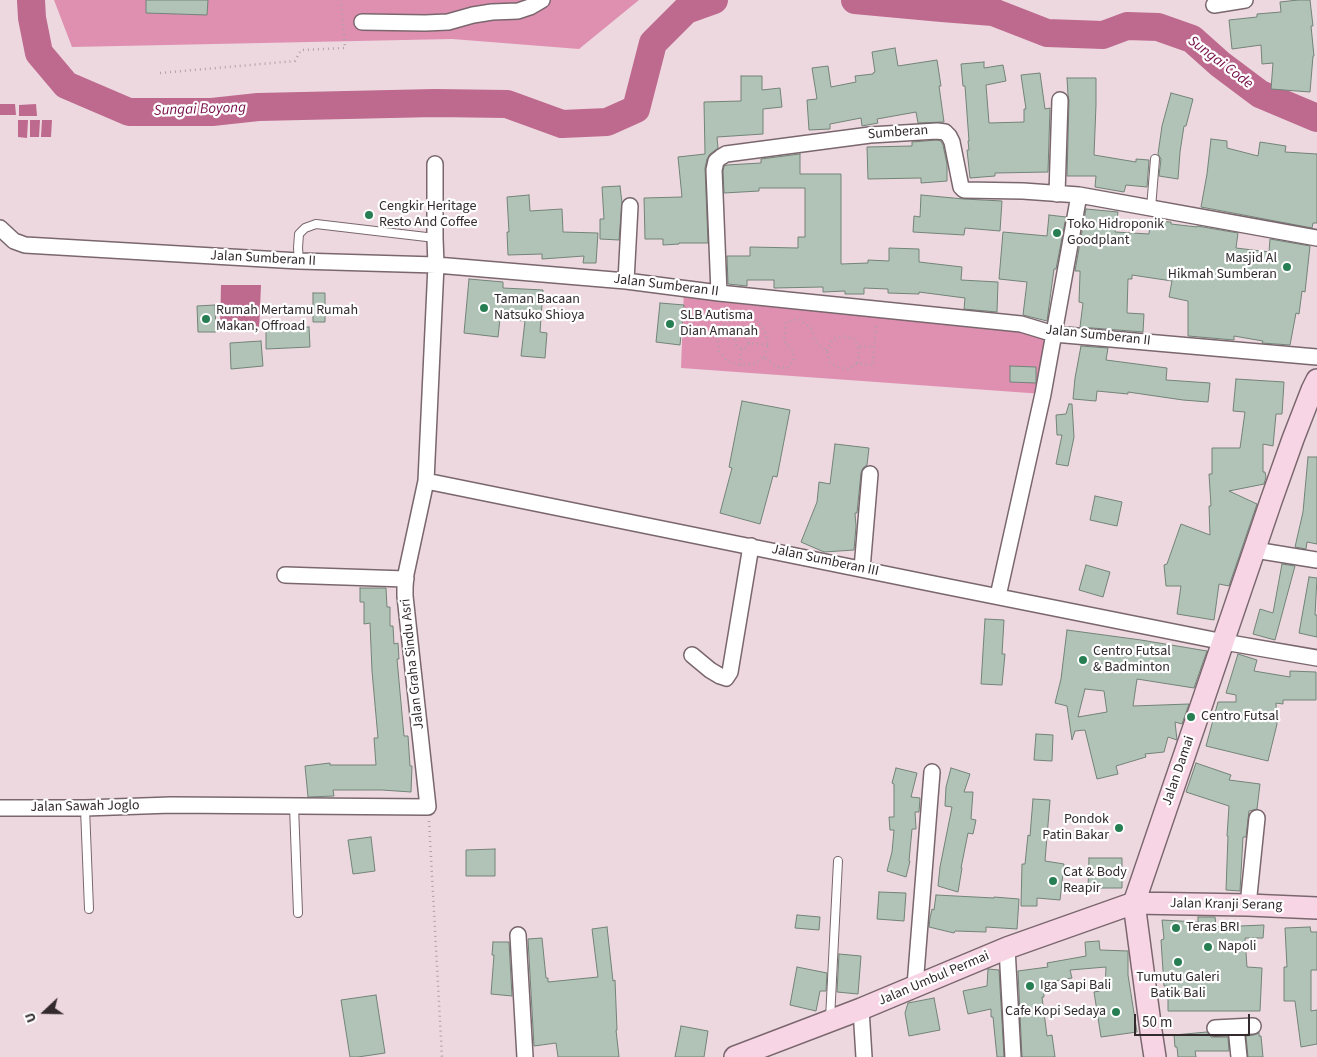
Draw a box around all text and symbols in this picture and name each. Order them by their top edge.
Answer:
water label: Sungai Code [1184,33,1256,93]
water label: Sungai Boyong [154,99,246,121]
street label: Sumberan [867,123,929,143]
place label: Cengkir Heritage Resto And Coffee [379,199,477,232]
marker: Cengkir Heritage Resto And Coffee [363,209,375,221]
place label: Toko Hidroponik Goodplant [1067,217,1164,250]
marker: Toko Hidroponik Goodplant [1051,227,1063,239]
street label: Jalan Sumberan II [210,248,316,270]
place label: Masjid Al Hikmah Sumberan [1168,251,1277,284]
marker: Masjid Al Hikmah Sumberan [1281,261,1293,273]
street label: Jalan Sumberan II [613,271,719,301]
place label: Taman Bacaan Natsuko Shioya [494,292,584,324]
marker: Taman Bacaan Natsuko Shioya [478,302,490,314]
place label: Rumah Mertamu Rumah Makan, Offroad [216,303,358,336]
place label: SLB Autisma Dian Amanah [680,308,758,341]
marker: Rumah Mertamu Rumah Makan, Offroad [200,313,212,325]
marker: SLB Autisma Dian Amanah [664,318,676,330]
street label: Jalan Sumberan II [1045,322,1151,350]
street label: Jalan Sumberan III [770,541,880,581]
street label: Jalan Graha Sindu Asri [398,598,428,730]
place label: Centro Futsal & Badminton [1093,644,1171,676]
marker: Centro Futsal & Badminton [1077,654,1089,666]
place label: Centro Futsal [1201,709,1279,725]
marker: Centro Futsal [1185,711,1197,723]
street label: Jalan Damai [1159,734,1199,808]
street label: Jalan Sawah Joglo [30,798,140,816]
place label: Pondok Patin Bakar [1042,812,1109,844]
marker: Pondok Patin Bakar [1113,822,1125,834]
place label: Cat & Body Reapir [1063,865,1127,898]
marker: Cat & Body Reapir [1047,875,1059,887]
street label: Jalan Kranji Serang [1170,896,1282,914]
place label: Teras BRI [1186,920,1240,936]
marker: Teras BRI [1170,922,1182,934]
place label: Napoli [1218,939,1256,955]
marker: Napoli [1202,941,1214,953]
street label: Jalan Umbul Permai [876,948,992,1010]
marker: Tumutu Galeri Batik Bali [1172,956,1184,968]
place label: Tumutu Galeri Batik Bali [1136,970,1220,1002]
place label: Iga Sapi Bali [1040,978,1111,994]
marker: Iga Sapi Bali [1024,980,1036,992]
north arrow [20,987,70,1037]
place label: Cafe Kopi Sedaya [1005,1004,1106,1020]
scale bar [1137,1004,1253,1036]
marker: Cafe Kopi Sedaya [1110,1006,1122,1018]
text: U [20,1009,42,1025]
text: 50 m [1142,1012,1172,1033]

